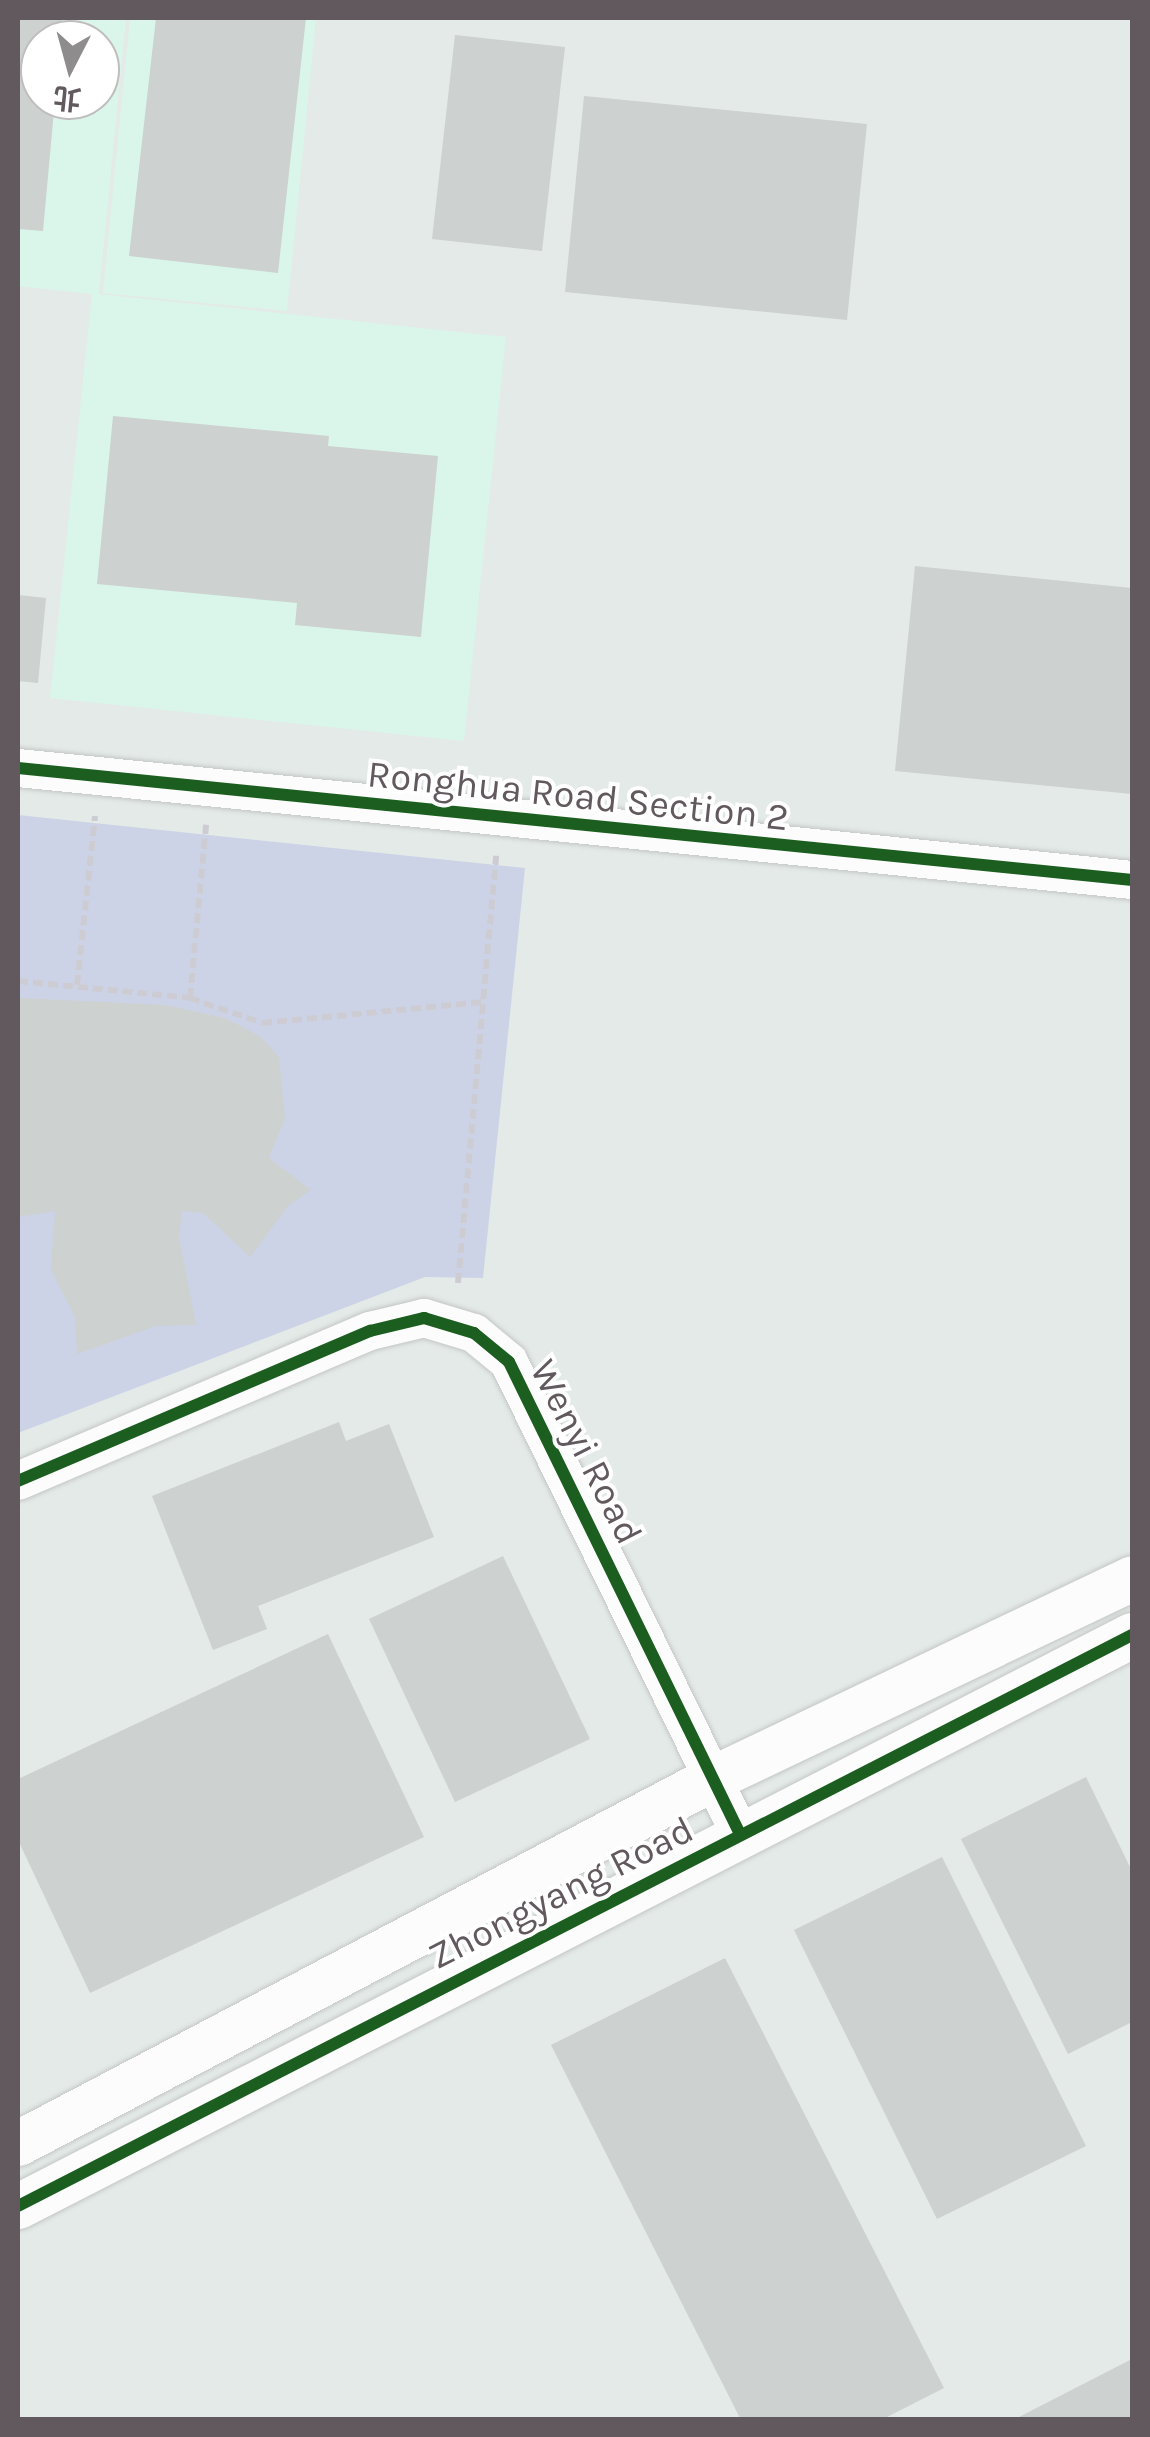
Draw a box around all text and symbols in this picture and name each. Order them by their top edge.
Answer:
north arrow [20,20,120,120]
text: 北 [51,80,83,116]
street label: Ronghua Road Section 2 [365,751,791,841]
street label: Wenyi Road [520,1352,652,1552]
street label: Zhongyang Road [421,1807,701,1979]

